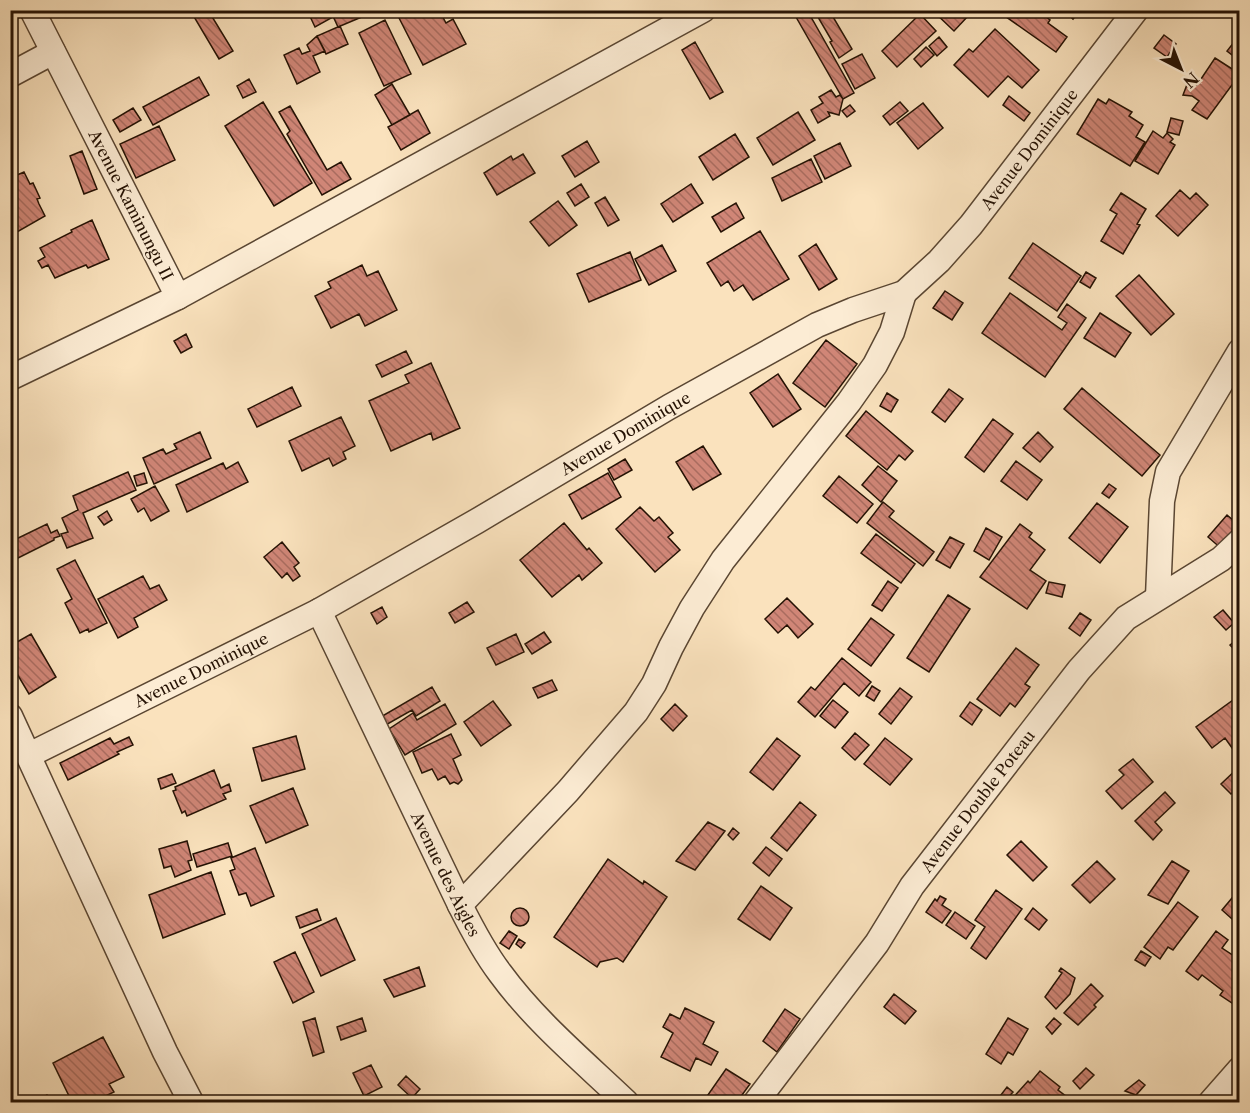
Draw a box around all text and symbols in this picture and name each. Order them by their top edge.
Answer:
north arrow [1151,39,1211,99]
text: N [1179,68,1203,92]
street label: Avenue Dominique [976,85,1082,214]
street label: Avenue Kaminungu II [84,125,178,284]
street label: Avenue Dominique [556,387,694,480]
street label: Avenue Dominique [130,628,271,712]
street label: Avenue Double Poteau [916,726,1039,877]
street label: Avenue des Aigles [406,808,485,940]

